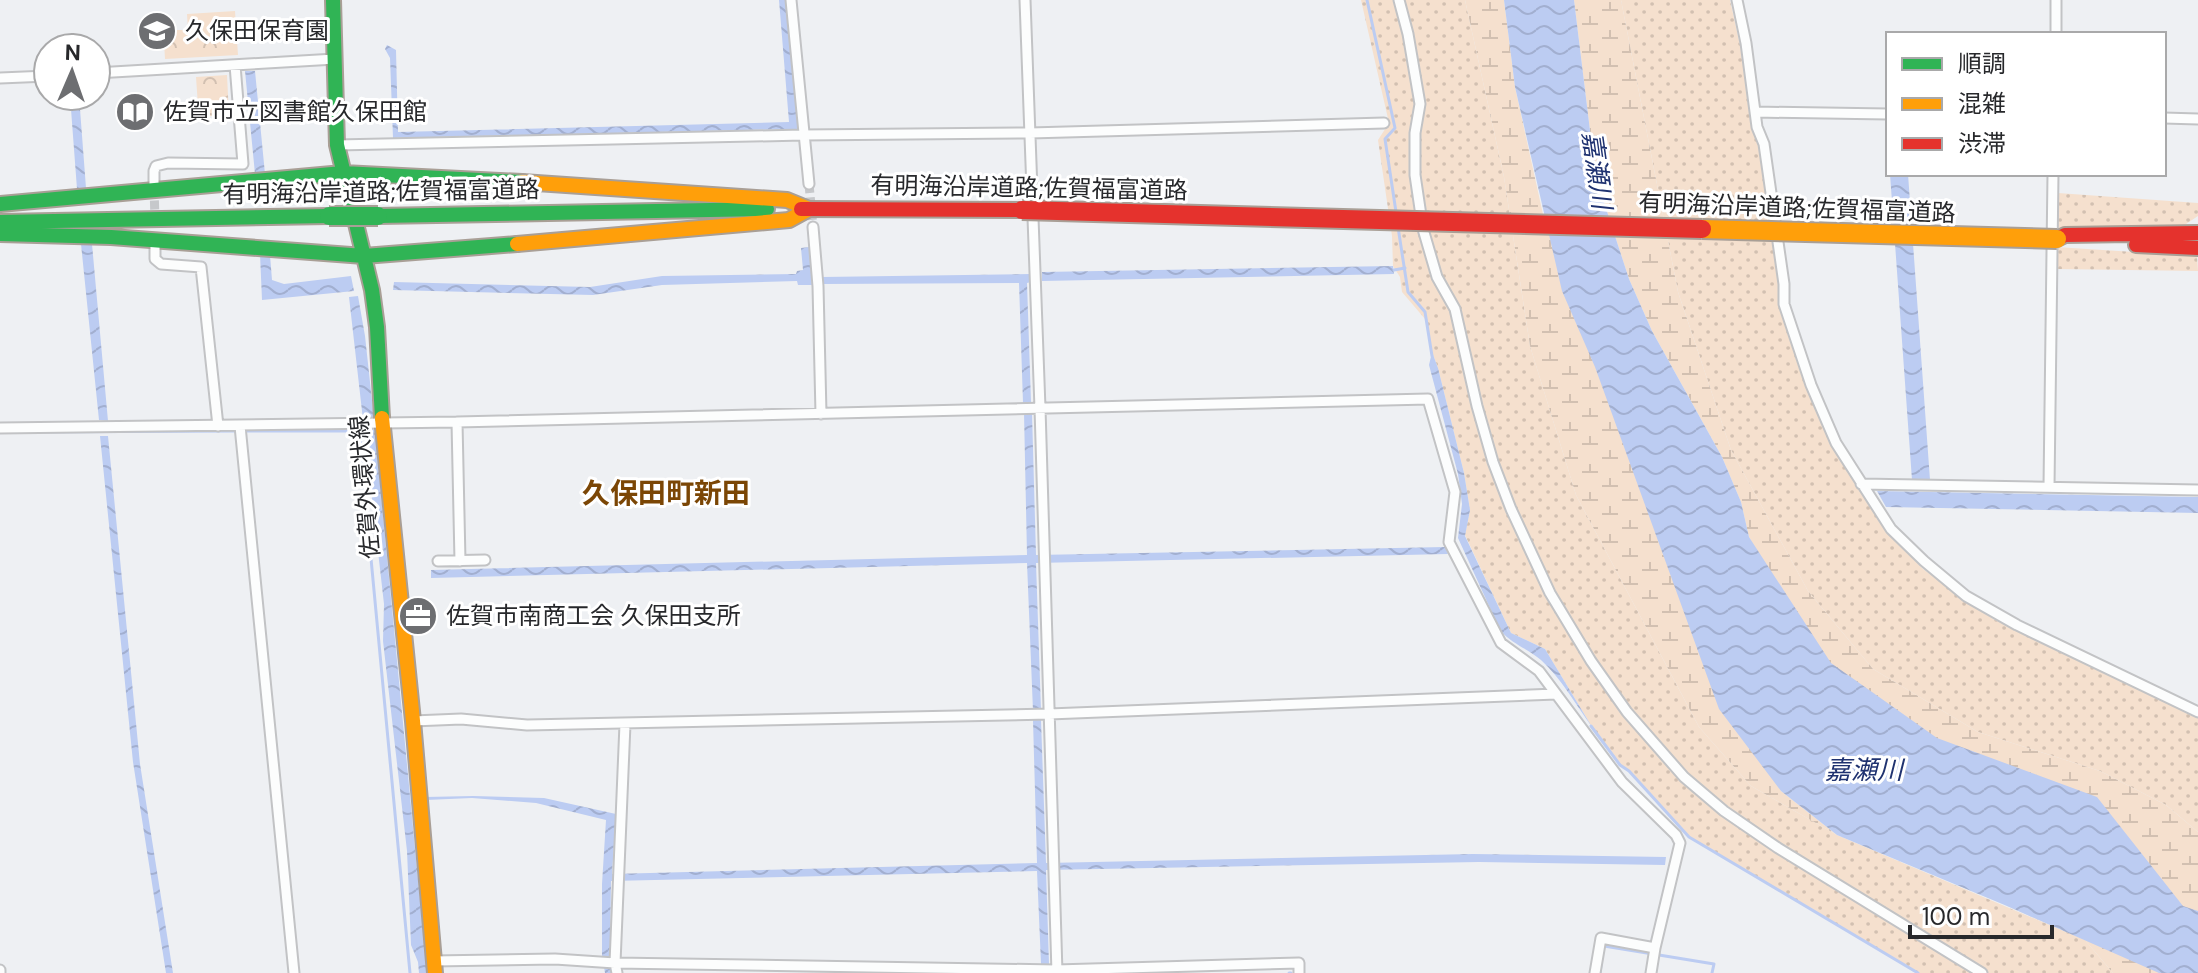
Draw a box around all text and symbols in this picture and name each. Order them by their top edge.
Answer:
school or university icon: 久保田保育園 [136,10,178,52]
place label: 久保田保育園 [185,15,329,46]
north arrow [32,32,112,112]
legend [1886,32,2166,176]
text: N [64,38,81,67]
text: 順調 [1958,48,2006,79]
text: 混雑 [1958,88,2006,119]
library icon: 佐賀市立図書館久保田館 [114,91,156,133]
place label: 佐賀市立図書館久保田館 [163,96,427,127]
text: 渋滞 [1958,128,2006,159]
water label: 嘉瀬川 [1575,129,1620,214]
street label: 有明海沿岸道路;佐賀福富道路 [870,169,1188,206]
street label: 有明海沿岸道路;佐賀福富道路 [222,173,540,210]
street label: 有明海沿岸道路;佐賀福富道路 [1638,186,1956,229]
street label: 佐賀外環状線 [343,414,386,560]
district label: 久保田町新田 [582,475,750,512]
office icon: 佐賀市南商工会 久保田支所 [397,595,439,637]
place label: 佐賀市南商工会 久保田支所 [446,600,740,631]
water label: 嘉瀬川 [1825,753,1906,787]
scale bar [1910,889,2052,939]
text: 100 m [1922,901,1990,932]

